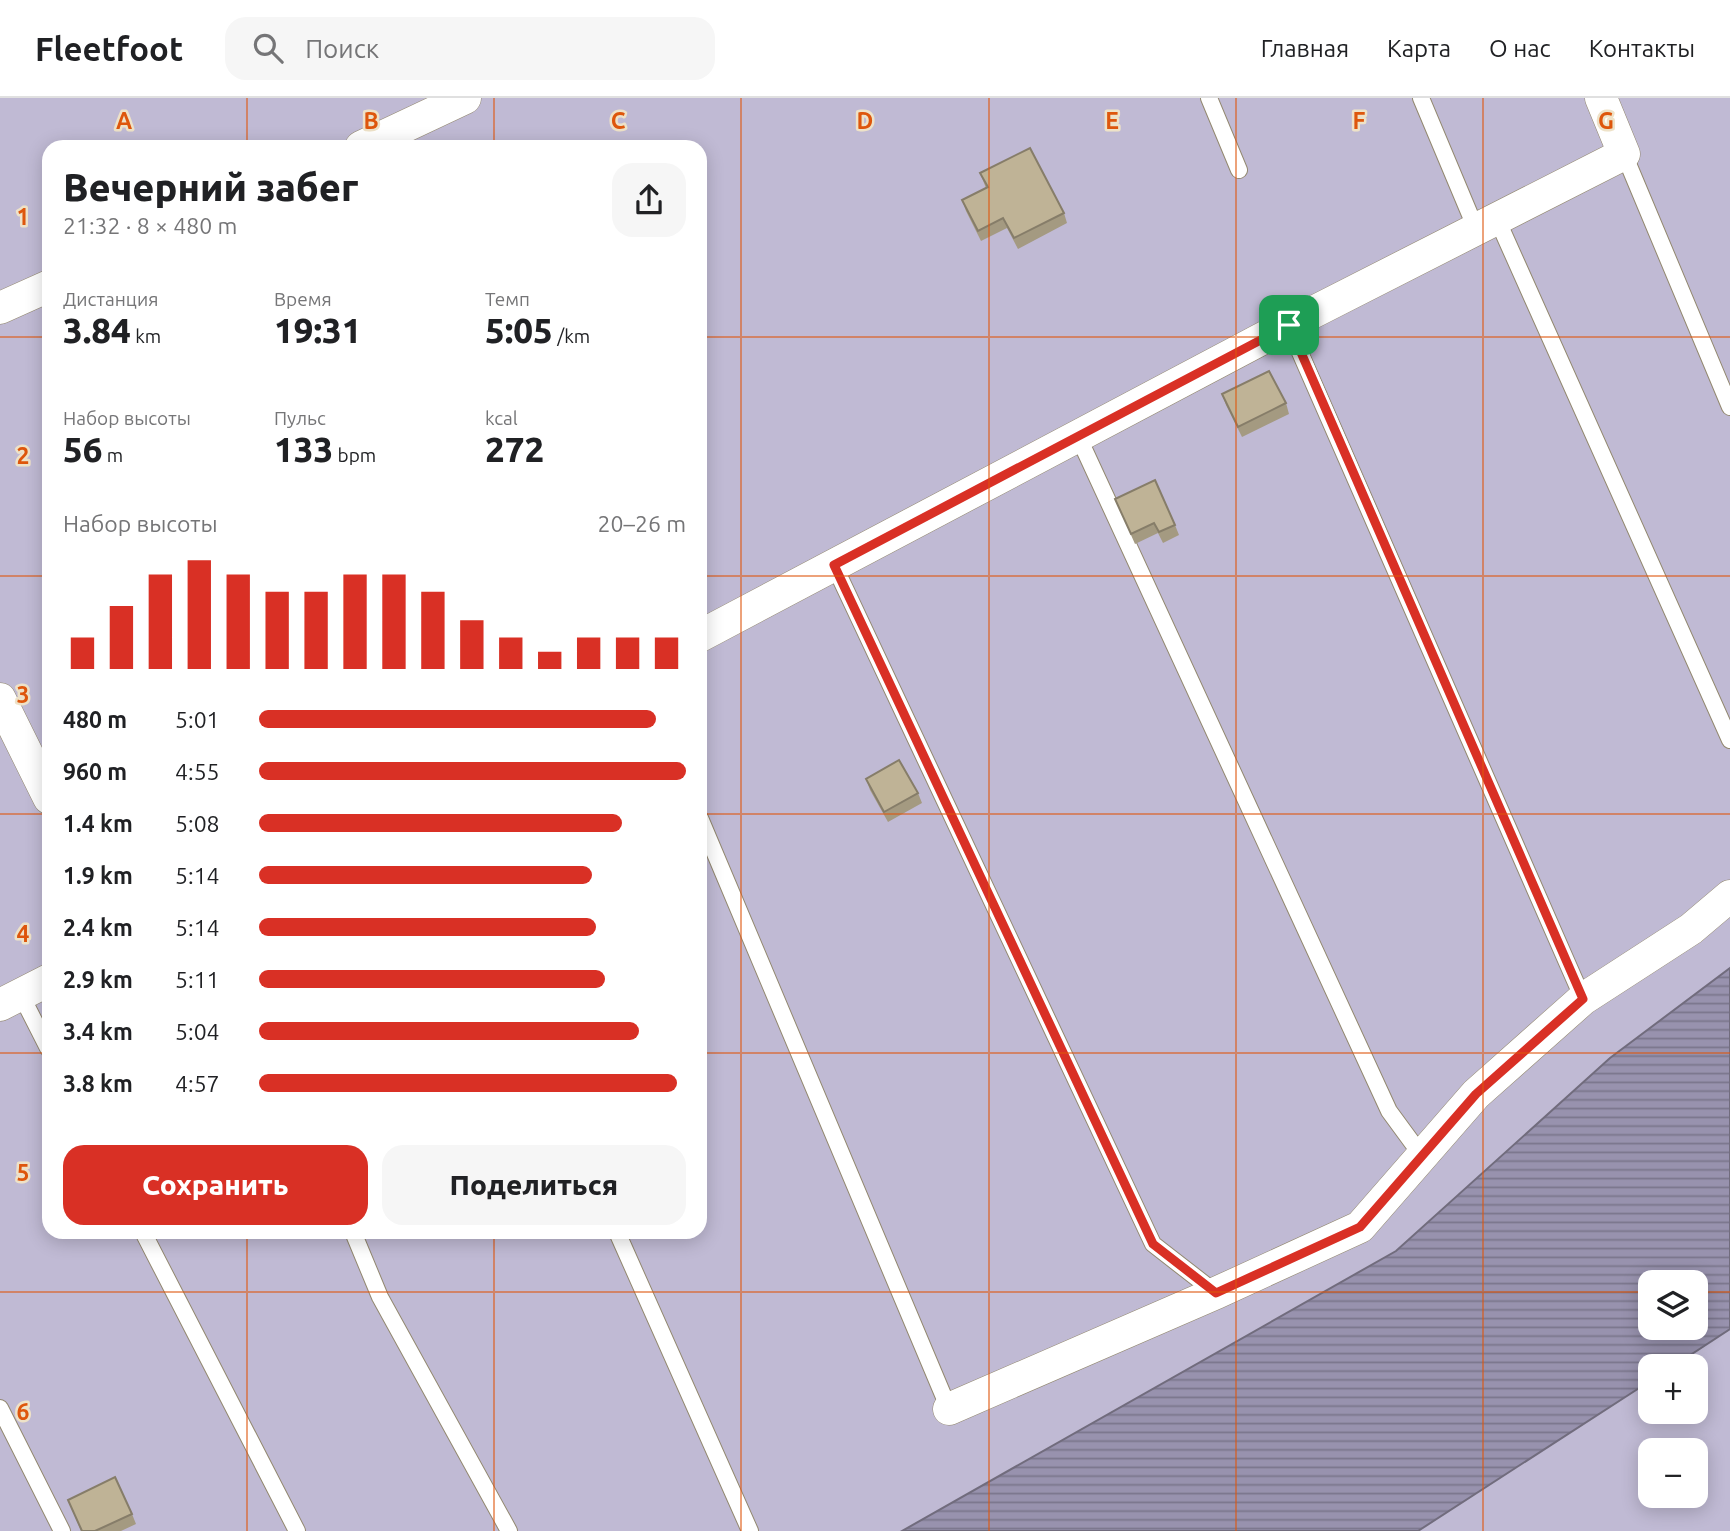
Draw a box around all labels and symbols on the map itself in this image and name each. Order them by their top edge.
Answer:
text: A [116,108,132,133]
text: B [363,108,379,133]
text: C [611,108,626,133]
text: D [857,108,873,133]
text: E [1105,108,1119,133]
text: F [1353,108,1366,133]
text: G [1598,108,1614,133]
text: 1 [17,204,29,229]
pin [1259,295,1319,355]
text: 2 [17,443,29,468]
text: 3 [17,682,29,707]
text: 4 [17,921,30,946]
text: 5 [17,1160,29,1185]
text: 6 [17,1399,30,1424]

